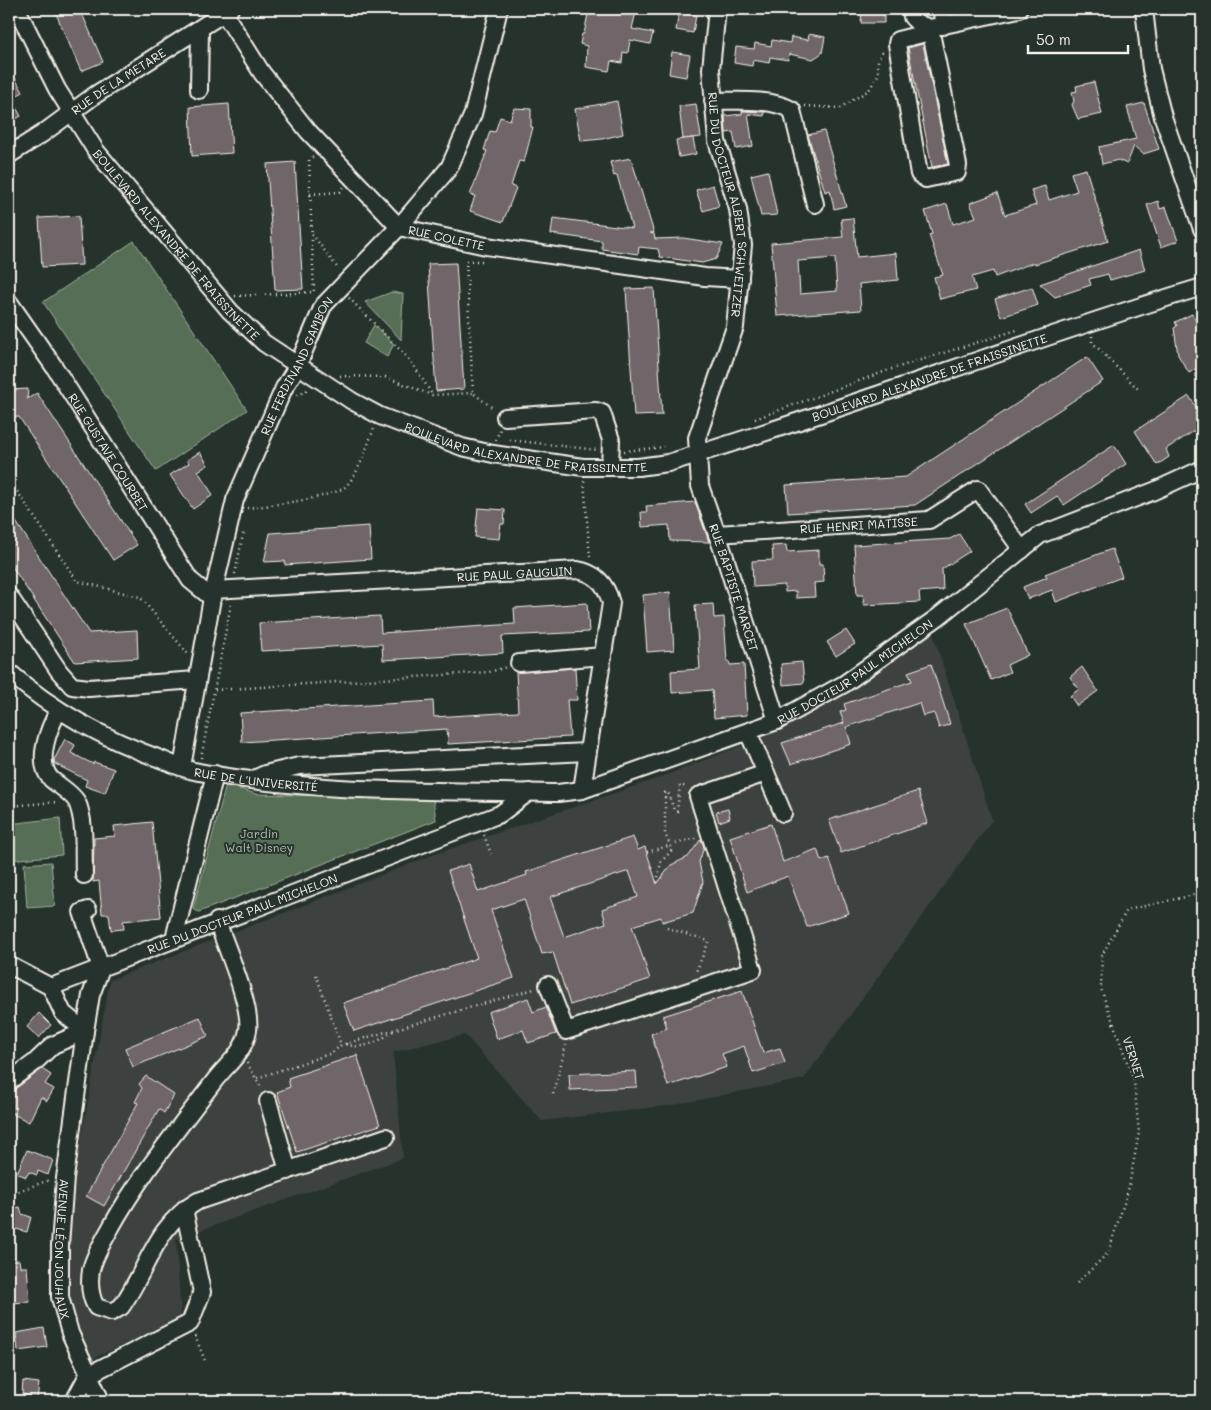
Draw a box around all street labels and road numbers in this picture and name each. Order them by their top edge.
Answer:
street label: RUE DE LA METARE [68,44,169,118]
street label: RUE DU DOCTEUR ALBERT SCHWEITZER [705,91,751,318]
street label: BOULEVARD ALEXANDRE DE FRAISSINETTE [90,146,263,343]
street label: RUE COLETTE [407,221,486,254]
street label: RUE FERDINAND GAMBON [256,293,336,438]
street label: BOULEVARD ALEXANDRE DE FRAISSINETTE [810,329,1049,425]
street label: RUE GUSTAVE COURBET [65,390,152,514]
street label: BOULEVARD ALEXANDRE DE FRAISSINETTE [403,418,648,475]
street label: RUE HENRI MATISSE [799,513,918,537]
street label: RUE BAPTISTE MARCET [706,521,762,654]
street label: RUE PAUL GAUGUIN [456,562,573,585]
street label: RUE DOCTEUR PAUL MICHELON [774,615,936,727]
street label: RUE DE L'UNIVERSITÉ [193,763,318,795]
street label: RUE DU DOCTEUR PAUL MICHELON [145,869,340,957]
street label: VERNET [1119,1034,1149,1082]
street label: AVENUE LÉON JOUHAUX [52,1178,74,1321]

